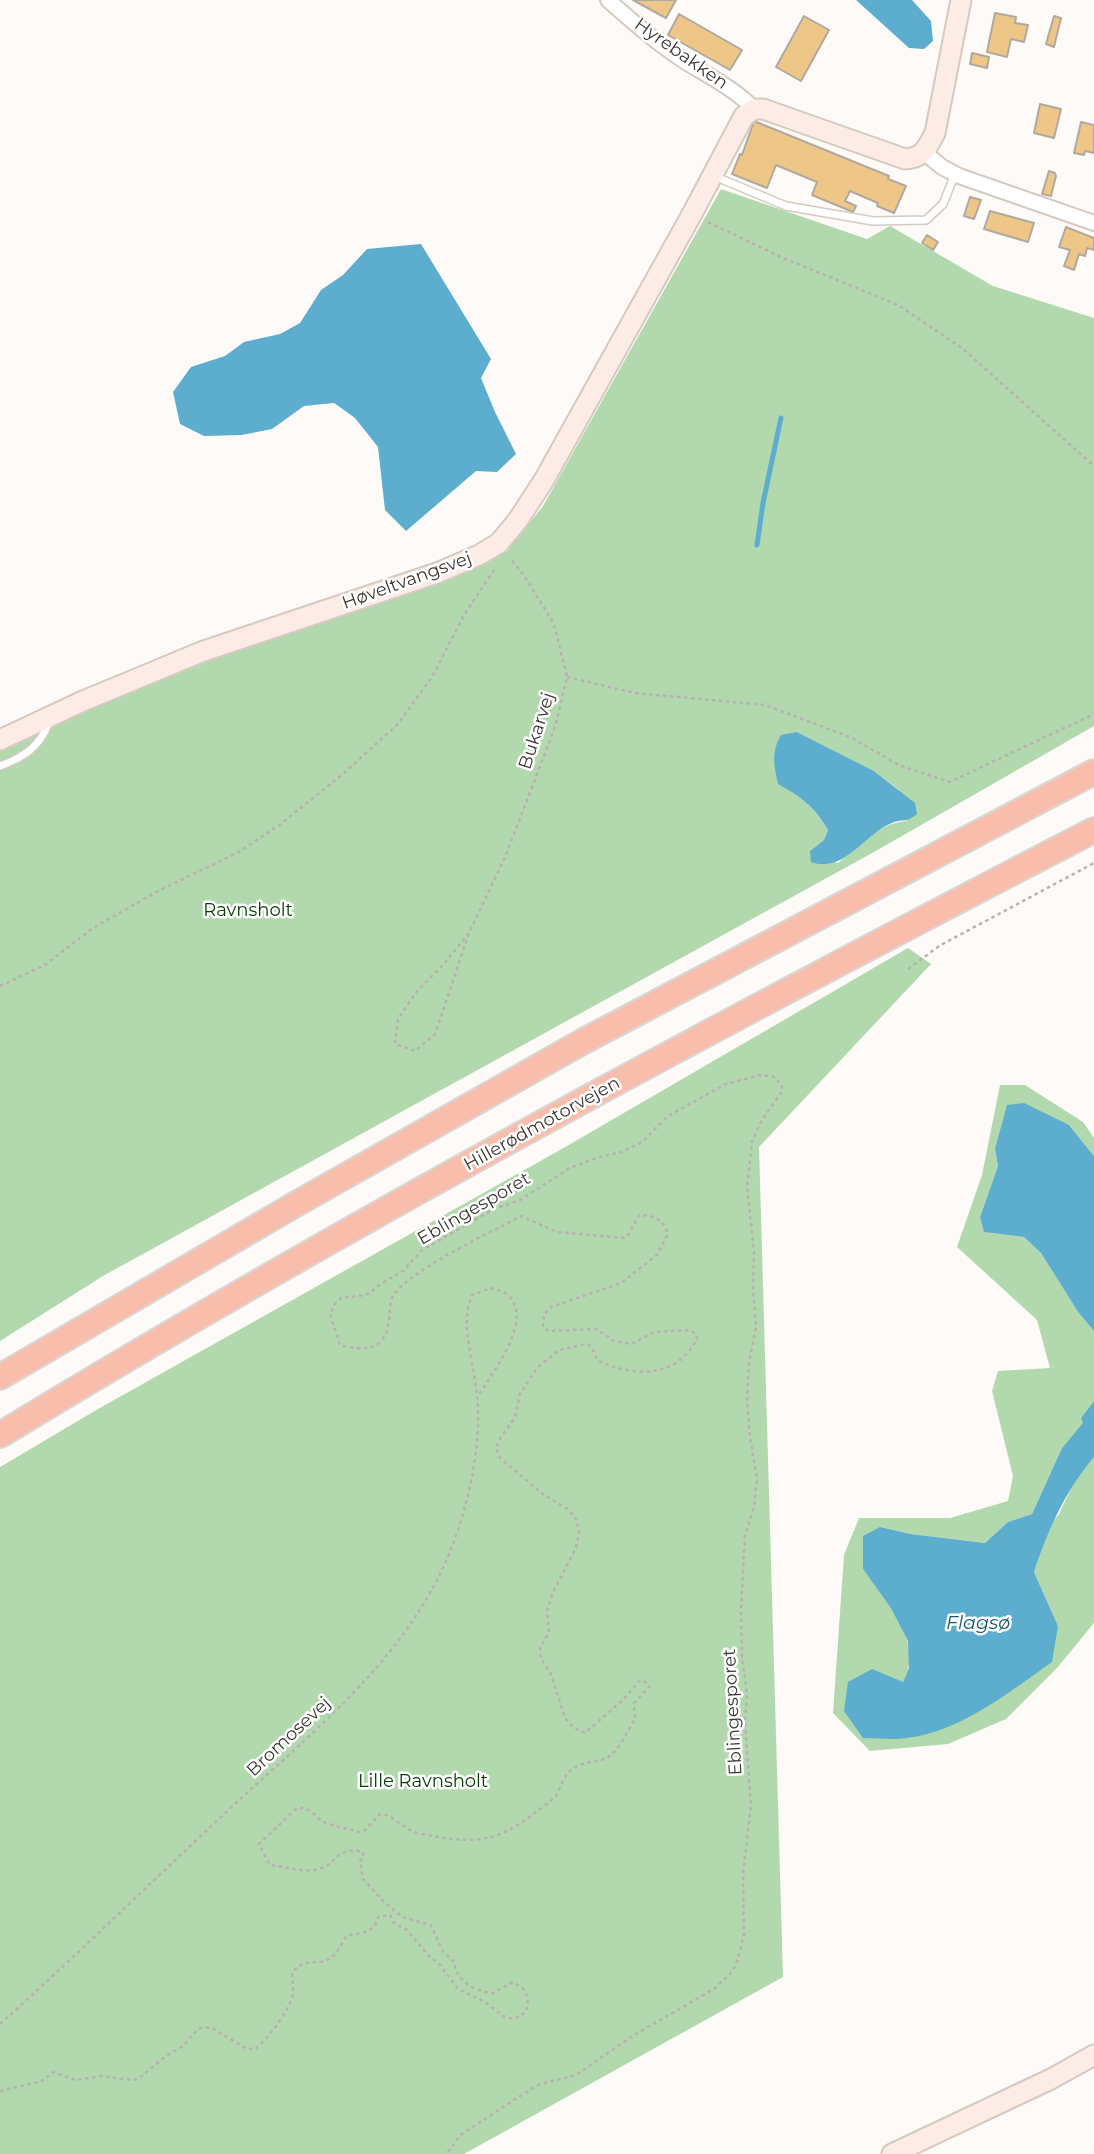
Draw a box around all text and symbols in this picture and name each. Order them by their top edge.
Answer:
street label: Hyrebakken [630,14,732,94]
street label: Høveltvangsvej [339,548,475,614]
street label: Bukarvej [514,690,560,772]
park label: Ravnsholt [203,900,293,922]
street label: Hillerødmotorvejen [460,1072,624,1176]
street label: Eblingesporet [414,1168,534,1250]
water label: Flagsø [946,1612,1010,1634]
street label: Eblingesporet [719,1648,747,1776]
street label: Bromosevej [243,1693,335,1781]
park label: Lille Ravnsholt [358,1771,488,1793]

